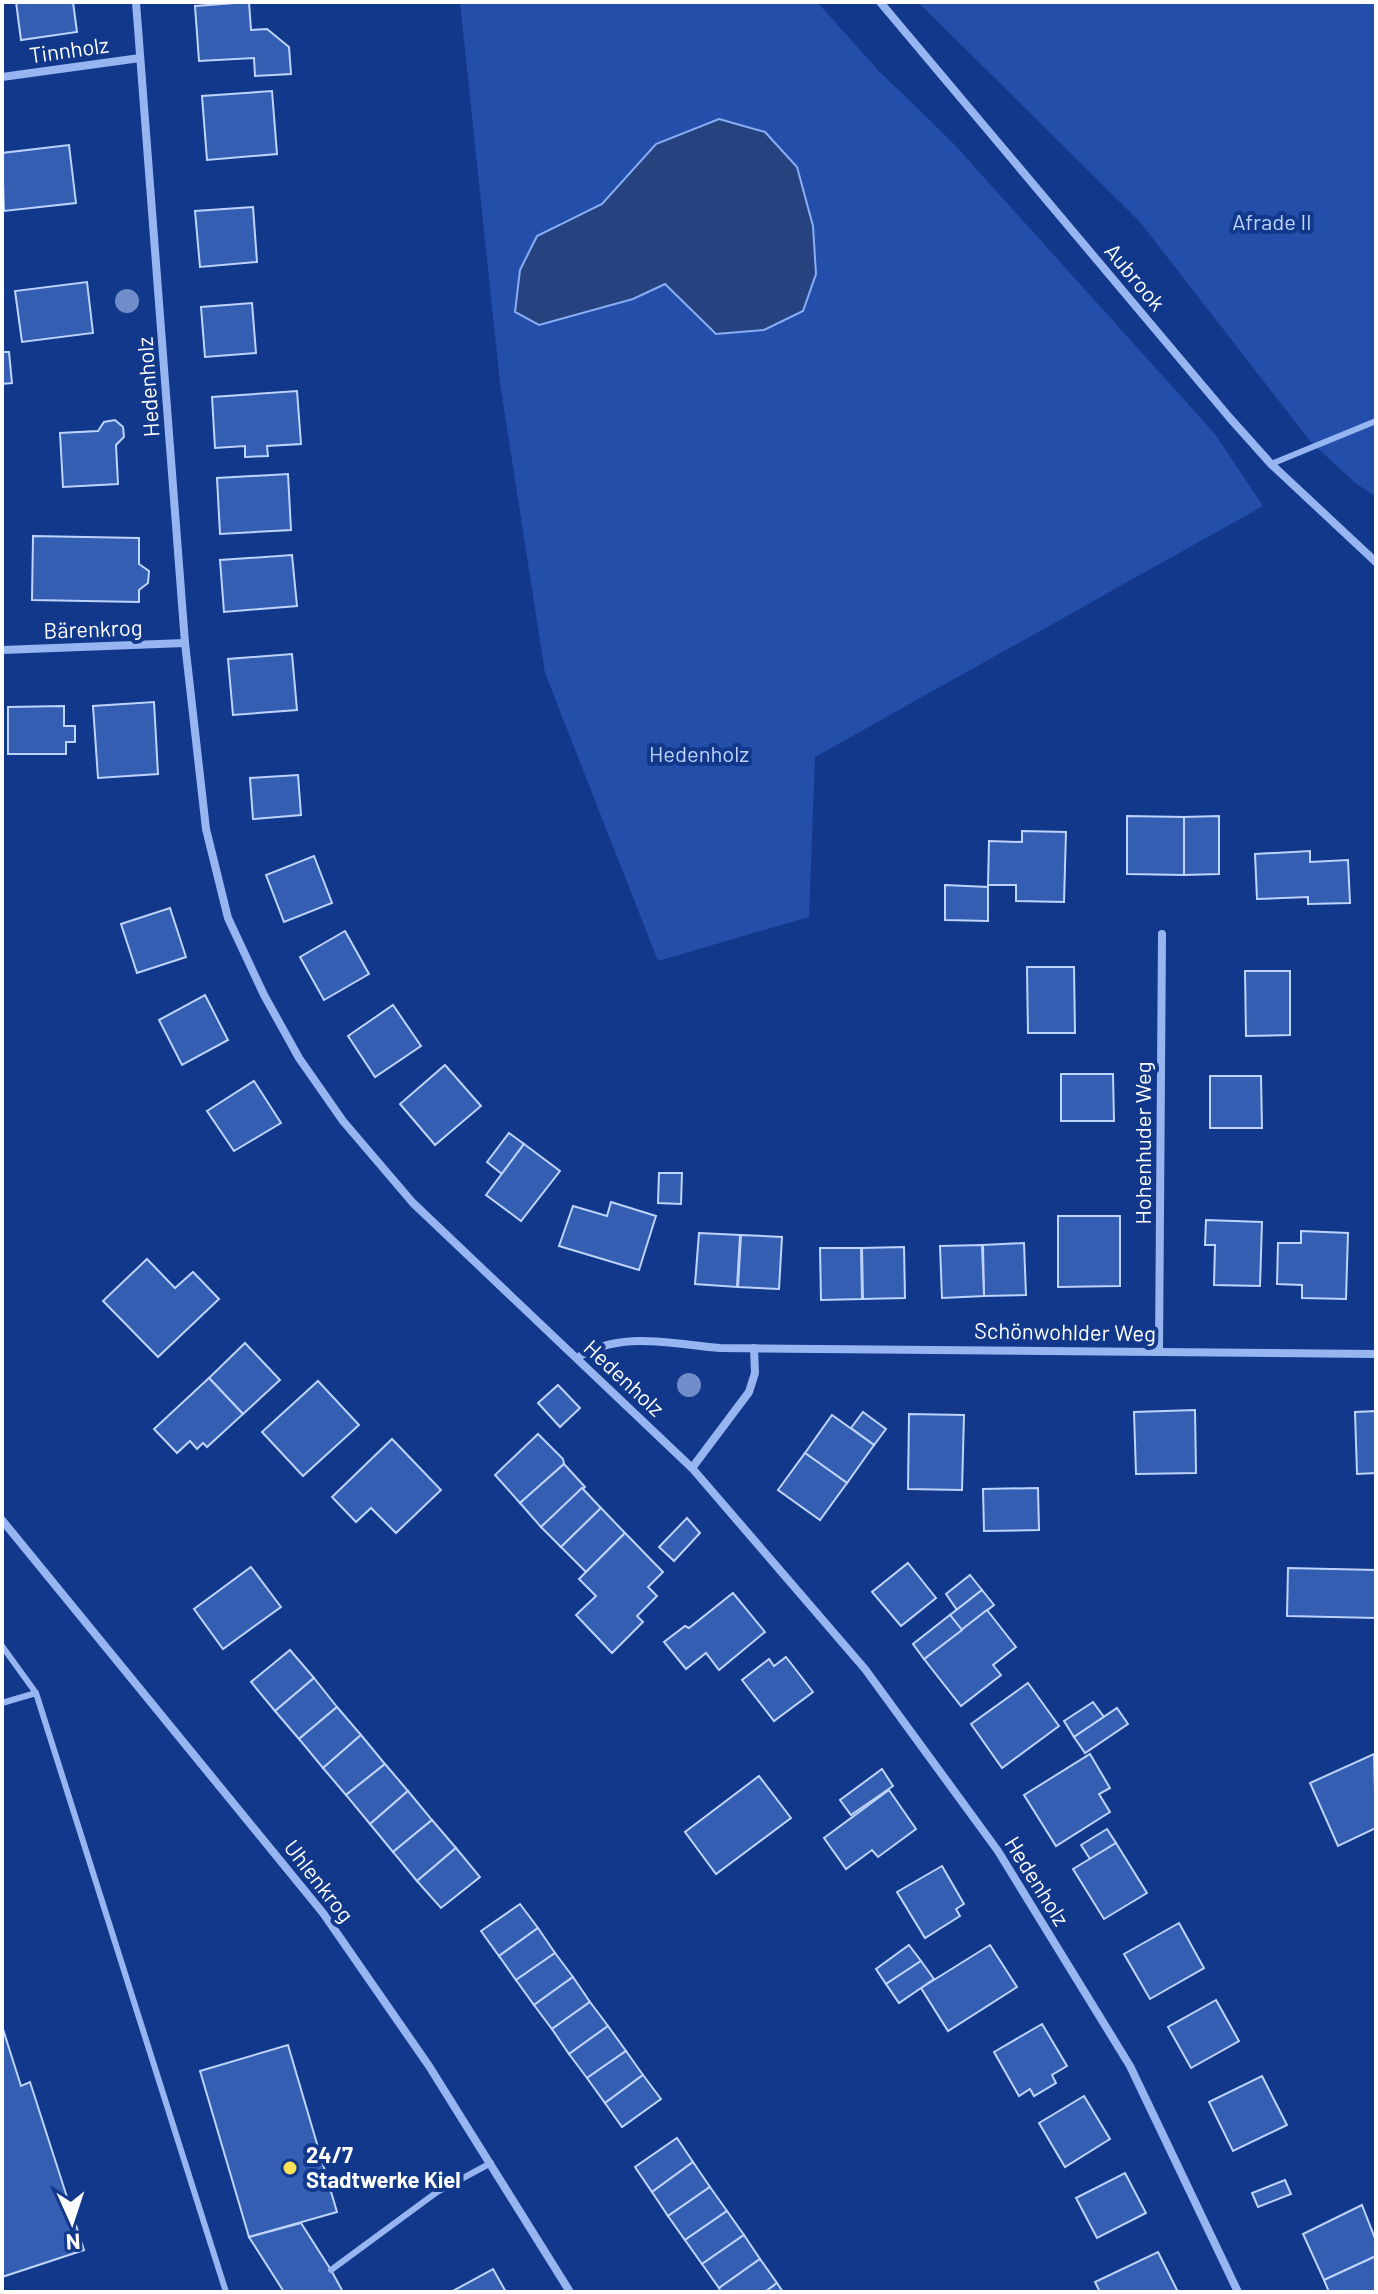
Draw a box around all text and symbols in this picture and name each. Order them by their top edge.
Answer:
street label: Tinnholz [27,31,110,67]
park label: Afrade II [1232,208,1312,234]
street label: Aubrook [1100,237,1171,315]
street label: Hedenholz [131,336,163,438]
street label: Bärenkrog [43,613,143,643]
park label: Hedenholz [649,740,749,766]
street label: Hohenhuder Weg [1129,1061,1155,1225]
street label: Schönwohlder Weg [974,1316,1156,1346]
street label: Hedenholz [579,1334,670,1421]
street label: Hedenholz [1000,1831,1075,1930]
street label: Uhlenkrog [280,1834,360,1927]
place label: 24/7 Stadtwerke Kiel [306,2141,461,2192]
marker: 24/7 Stadtwerke Kiel [281,2159,299,2177]
north arrow [32,2182,112,2262]
text: N [65,2230,81,2256]

